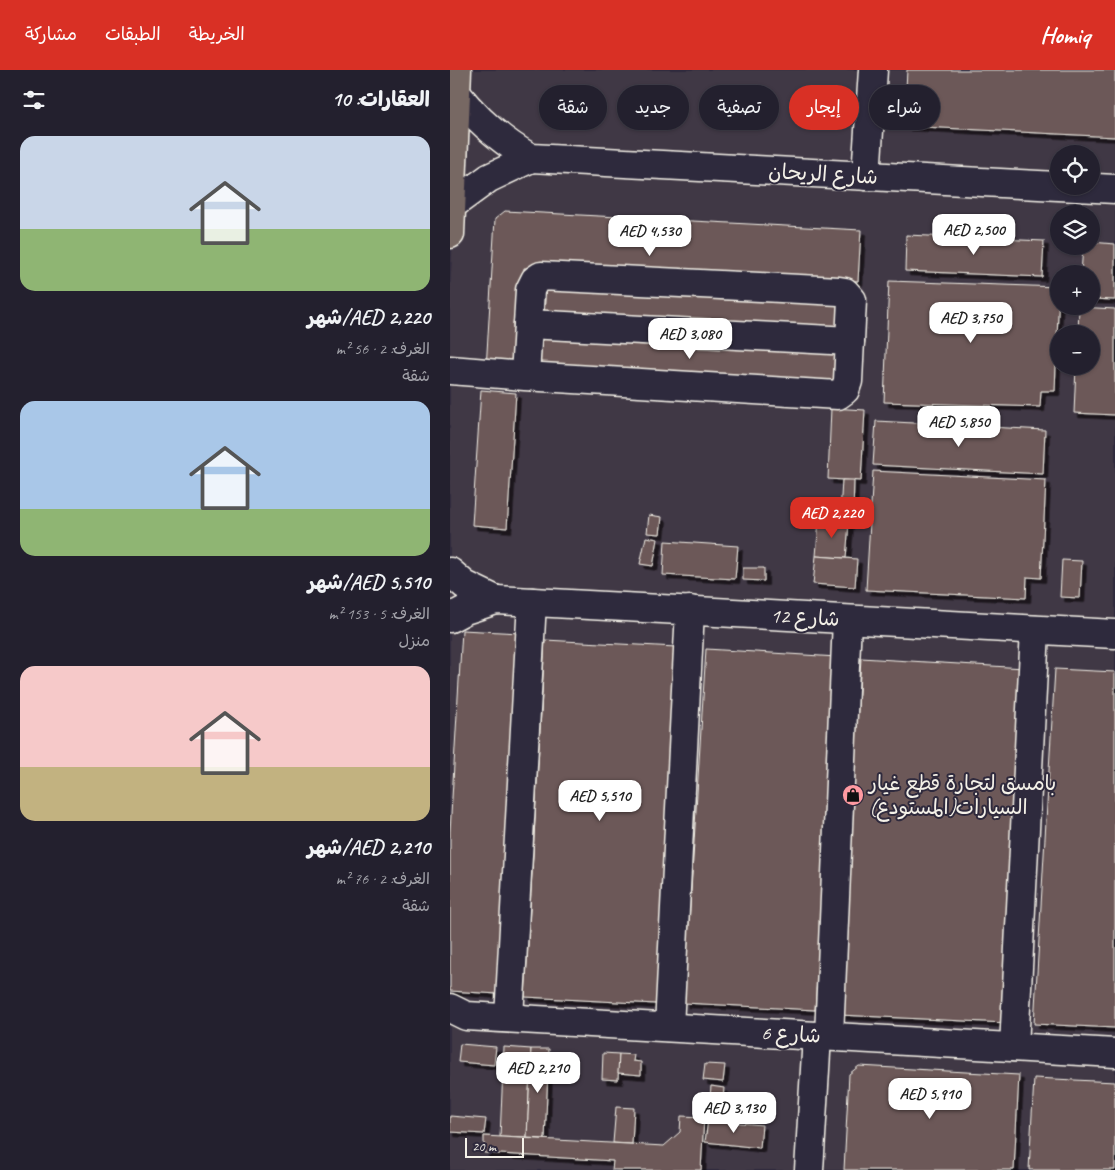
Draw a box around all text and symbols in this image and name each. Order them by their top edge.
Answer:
text: Homiq [1040,20,1090,50]
text: مشاركة [25,23,77,45]
text: الطبقات [105,23,161,45]
text: الخريطة [189,23,245,45]
chip: شقة [539,85,607,130]
chip: جديد [617,85,689,130]
chip: تصفية [699,85,779,130]
chip: إيجار [789,85,859,130]
chip: شراء [869,85,940,130]
icon: filters [20,86,48,114]
text: العقارات: 10 [332,86,430,112]
map controls [1050,145,1100,375]
button: locate [1050,145,1100,195]
street label: شارع الريحان [767,158,878,192]
icon: home [180,168,270,258]
button: layers [1050,205,1100,255]
pin: AED 4,530 [593,214,707,257]
pin: AED 2,500 [917,214,1031,256]
text: AED 2,500 [943,220,1005,240]
text: AED 4,530 [619,221,681,241]
button: + [1050,265,1100,315]
pin: AED 3,750 [914,302,1028,344]
text: AED 2,220/شهر [307,304,430,330]
text: AED 3,750 [940,308,1002,328]
pin: AED 3,080 [633,318,747,360]
text: AED 3,080 [659,324,721,344]
button: − [1050,325,1100,375]
text: الغرف: 2 · 56 m² [336,339,430,359]
text: شقة [402,366,430,386]
pin: AED 5,850 [902,406,1016,448]
text: AED 5,850 [928,412,990,432]
icon: home [180,433,270,523]
pin: AED 2,220 [775,496,889,539]
text: AED 2,220 [801,503,863,523]
text: AED 5,510/شهر [308,569,430,595]
street label: شارع 12 [770,602,840,634]
text: الغرف: 5 · 153 m² [329,604,430,624]
text: منزل [398,631,430,651]
icon: home [180,698,270,788]
place label: بامسق لتجارة قطع غيار السيارات(المستودع) [867,770,1056,822]
pin: AED 5,510 [543,780,657,822]
shop icon: بامسق لتجارة قطع غيار السيارات(المستودع) [841,783,865,807]
text: AED 5,510 [569,786,631,806]
text: AED 2,210/شهر [307,834,430,860]
text: الغرف: 2 · 76 m² [336,869,430,889]
text: شقة [402,896,430,916]
street label: شارع 6 [760,1019,822,1051]
pin: AED 2,210 [481,1052,595,1094]
text: AED 2,210 [507,1058,569,1078]
pin: AED 5,910 [873,1078,987,1120]
text: AED 5,910 [899,1084,961,1104]
pin: AED 3,130 [677,1092,791,1134]
text: AED 3,130 [703,1098,765,1118]
scale bar [465,1135,524,1158]
text: 20 m [472,1138,496,1155]

